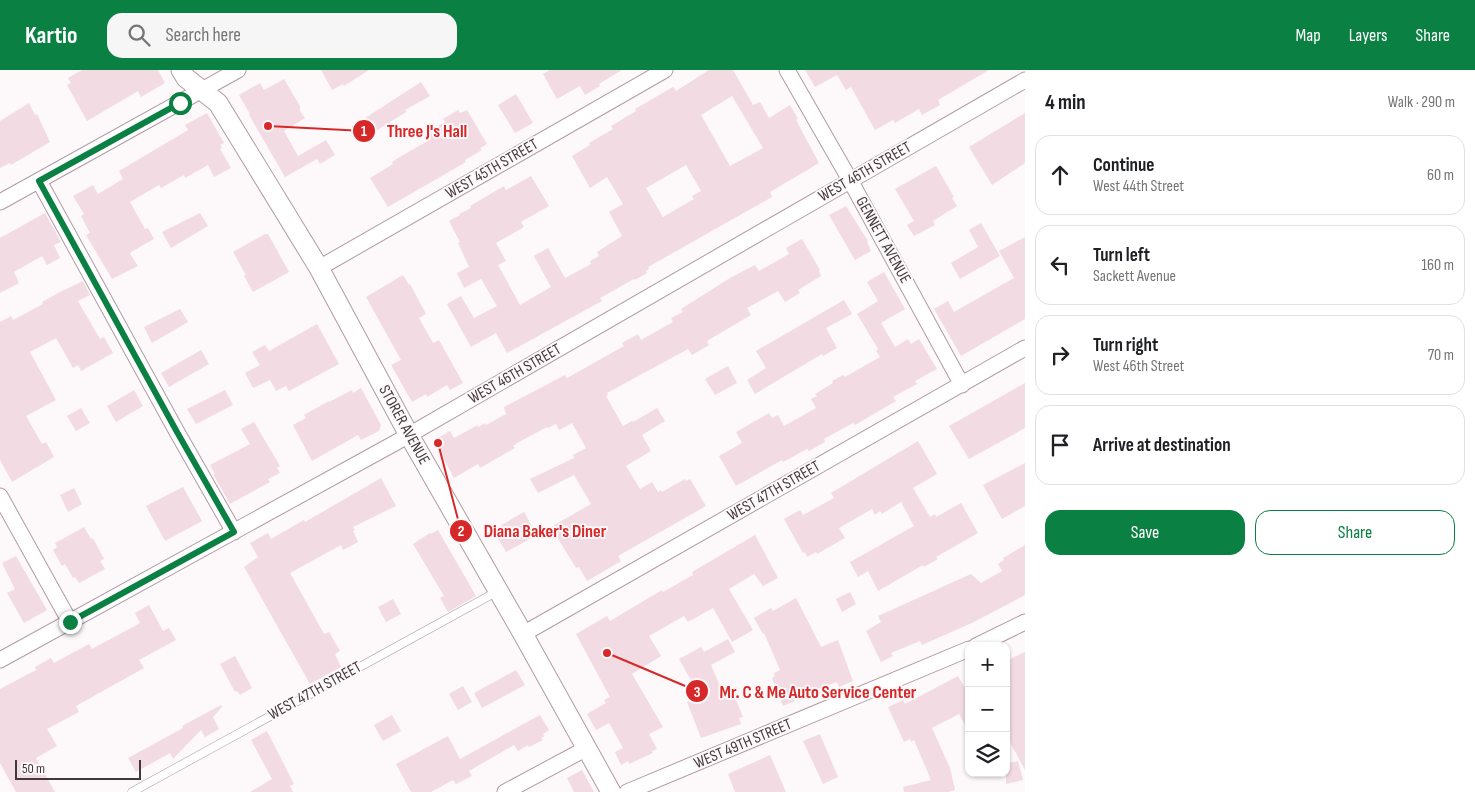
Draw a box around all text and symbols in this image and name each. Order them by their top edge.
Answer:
search box [107,13,457,58]
text: Kartio [25,21,77,50]
icon: search [125,21,153,49]
text: Search here [165,24,241,47]
text: Map [1296,25,1321,46]
text: Layers [1349,25,1388,46]
text: Share [1416,25,1450,46]
text: 4 min [1045,90,1086,115]
route start [169,92,192,115]
text: Walk · 290 m [1388,93,1455,112]
callout: Three J's Hall [352,114,477,147]
text: Three J's Hall [387,121,467,142]
text: 1 [361,122,367,141]
street label: WEST 45TH STREET [442,135,542,203]
street label: WEST 46TH STREET [815,138,915,206]
text: Continue [1093,154,1154,177]
icon: ahead [1046,161,1074,189]
text: 60 m [1427,166,1454,185]
text: West 44th Street [1093,177,1184,196]
street label: GENNETT AVENUE [851,193,915,287]
text: Turn left [1093,244,1150,267]
icon: left [1046,251,1074,279]
text: 160 m [1421,256,1454,275]
text: Sackett Avenue [1093,267,1176,286]
text: Turn right [1093,334,1158,357]
street label: WEST 46TH STREET [465,340,565,408]
icon: right [1046,341,1074,369]
text: 70 m [1428,346,1454,365]
text: West 46th Street [1093,357,1184,376]
street label: STORER AVENUE [374,382,434,468]
icon: arrive [1046,431,1074,459]
text: Arrive at destination [1093,434,1231,457]
street label: WEST 47TH STREET [724,457,824,525]
button: Save [1045,510,1245,555]
button: Share [1255,510,1455,555]
callout: Diana Baker's Diner [449,514,616,547]
text: Diana Baker's Diner [484,521,607,542]
text: 2 [458,522,464,541]
route end [59,611,82,634]
map controls [965,642,1010,777]
button: + [965,642,1010,687]
street label: WEST 47TH STREET [265,657,365,724]
callout: Mr. C & Me Auto Service Center [685,675,927,708]
text: Mr. C & Me Auto Service Center [720,682,917,703]
text: 3 [694,683,701,702]
button: − [965,687,1010,732]
street label: WEST 49TH STREET [691,715,795,773]
button: layers [965,732,1010,777]
scale bar [15,757,141,780]
text: 50 m [22,760,45,777]

